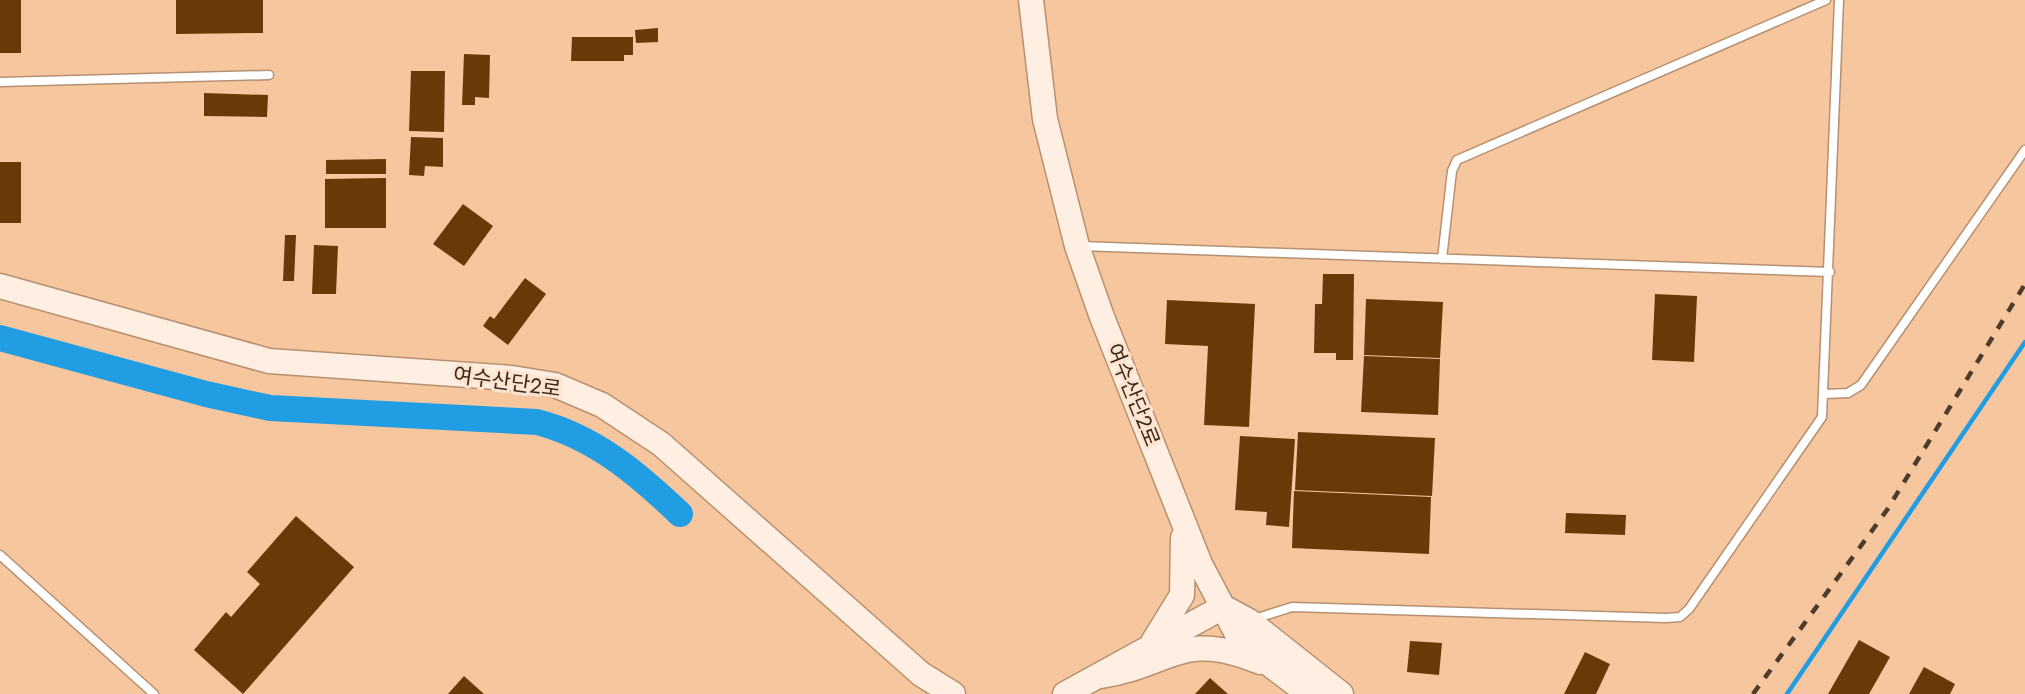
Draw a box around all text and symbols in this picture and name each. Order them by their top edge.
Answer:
street label: 여수산단2로 [1099,339,1167,451]
street label: 여수산단2로 [451,360,563,404]

